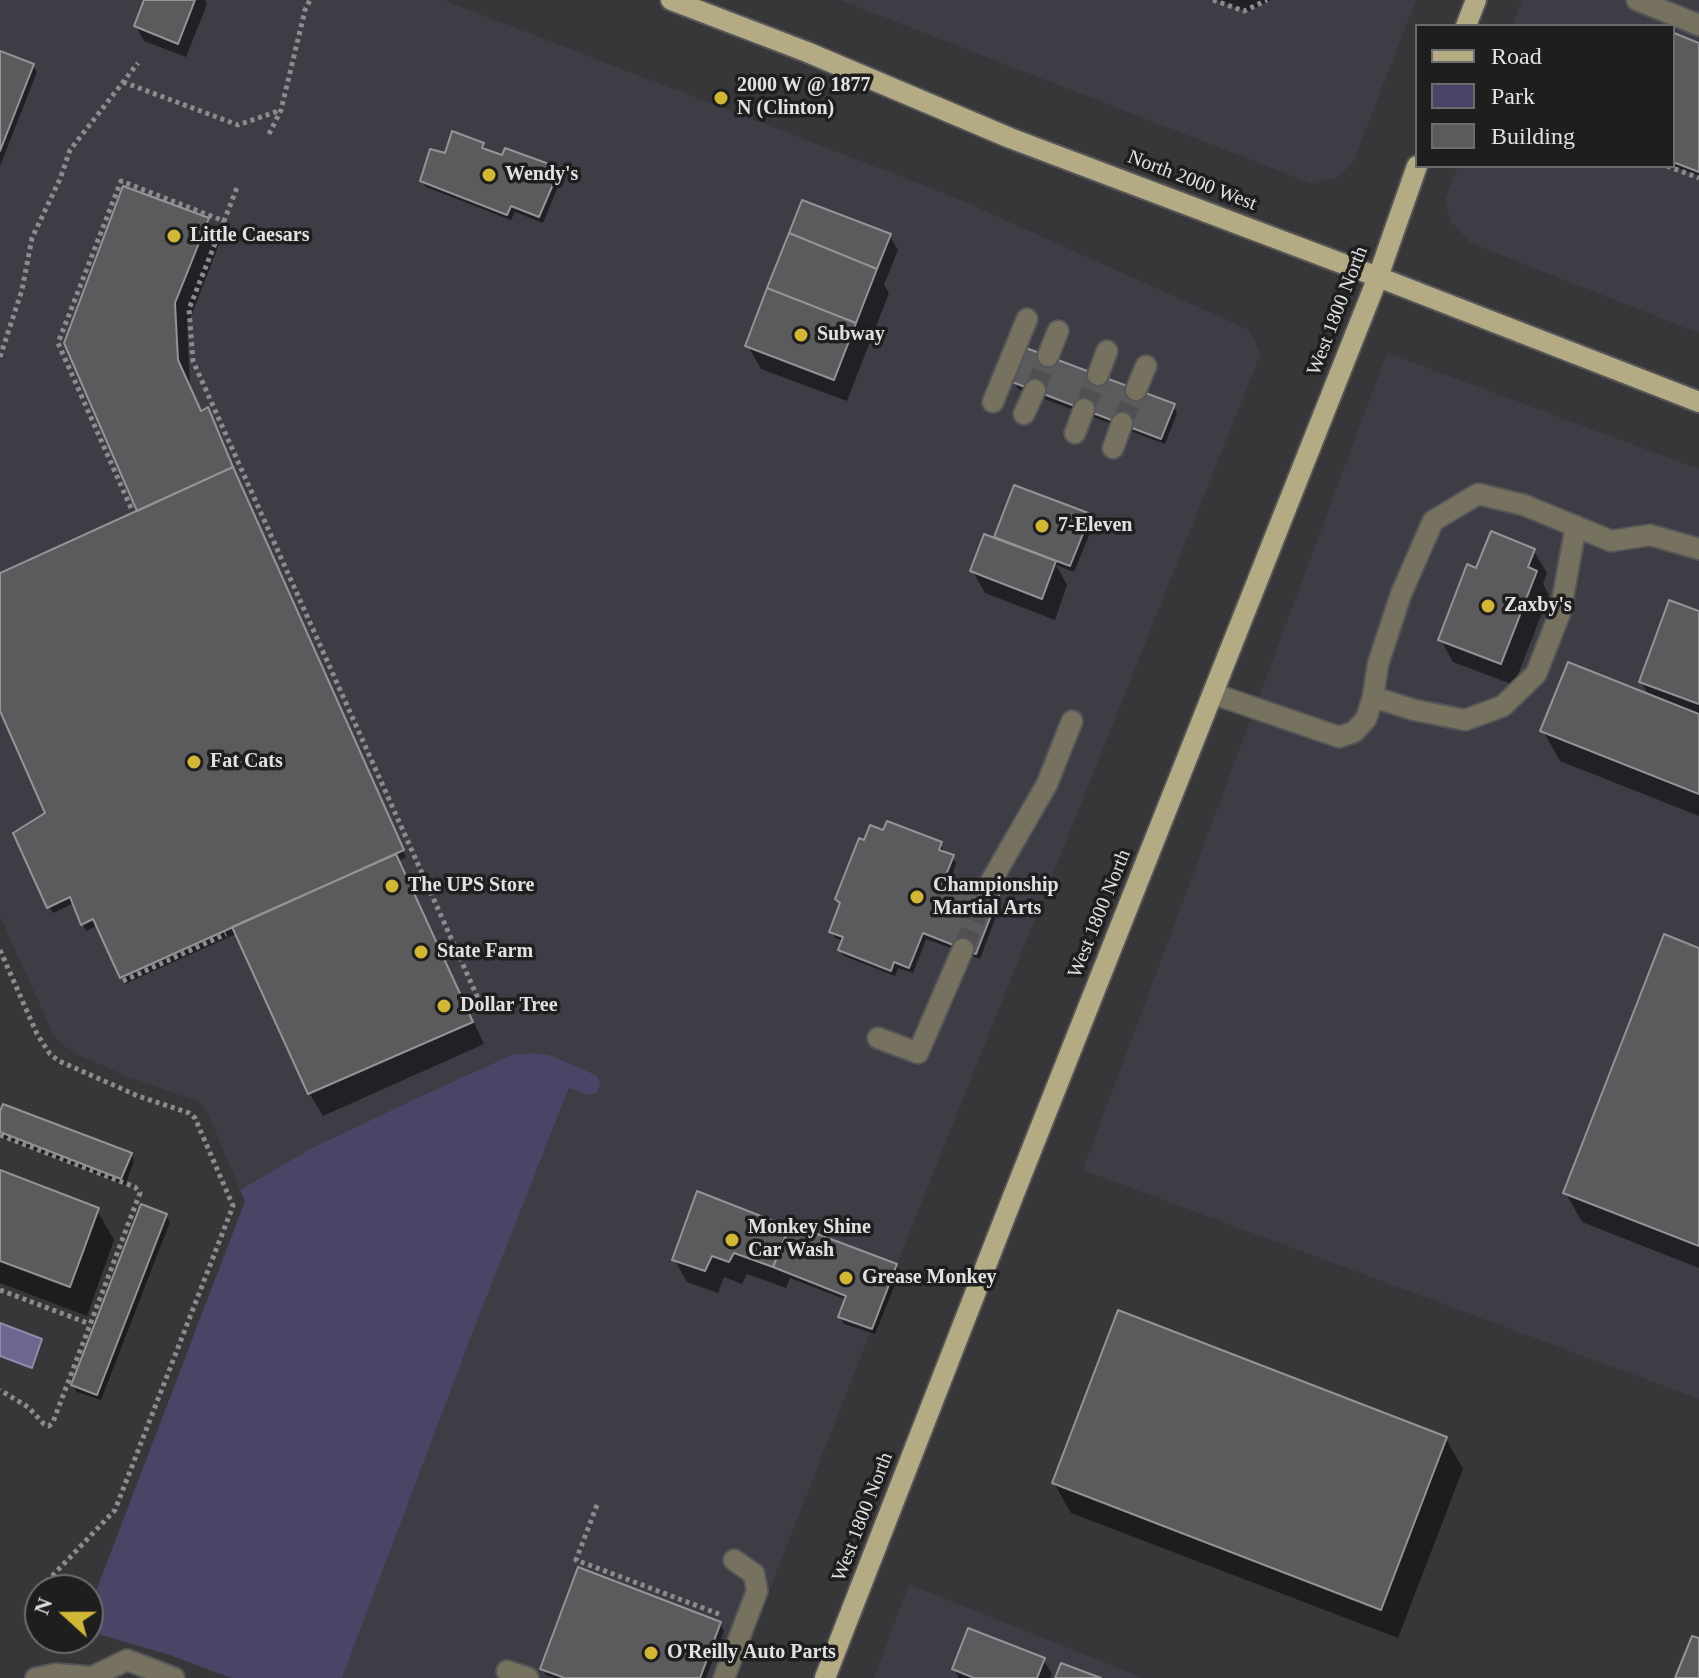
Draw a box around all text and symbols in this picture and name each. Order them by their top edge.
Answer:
legend [1415,24,1675,168]
text: Road [1491,43,1542,69]
place label: 2000 W @ 1877 N (Clinton) [737,74,871,121]
text: Park [1491,83,1535,109]
marker: 2000 W @ 1877 N (Clinton) [712,89,730,107]
text: Building [1491,123,1575,149]
street label: North 2000 West [1124,145,1260,217]
place label: Wendy's [505,163,578,187]
marker: Wendy's [480,166,498,184]
place label: Little Caesars [190,224,309,248]
marker: Little Caesars [165,227,183,245]
street label: West 1800 North [1302,243,1374,379]
place label: Subway [817,323,885,347]
marker: Subway [792,326,810,344]
place label: 7-Eleven [1058,514,1132,538]
marker: 7-Eleven [1033,517,1051,535]
place label: Zaxby's [1504,594,1572,618]
marker: Zaxby's [1479,597,1497,615]
place label: Fat Cats [210,750,283,774]
marker: Fat Cats [185,753,203,771]
street label: West 1800 North [1063,846,1137,982]
place label: The UPS Store [408,874,534,898]
place label: Championship Martial Arts [933,874,1059,921]
marker: The UPS Store [383,877,401,895]
marker: Championship Martial Arts [908,888,926,906]
place label: State Farm [437,940,533,964]
marker: State Farm [412,943,430,961]
place label: Dollar Tree [460,994,558,1018]
marker: Dollar Tree [435,997,453,1015]
place label: Monkey Shine Car Wash [748,1216,871,1263]
marker: Monkey Shine Car Wash [723,1231,741,1249]
place label: Grease Monkey [862,1266,997,1290]
marker: Grease Monkey [837,1269,855,1287]
street label: West 1800 North [827,1449,899,1585]
north arrow [24,1574,104,1654]
text: N [28,1594,58,1618]
place label: O'Reilly Auto Parts [667,1641,836,1665]
marker: O'Reilly Auto Parts [642,1644,660,1662]

